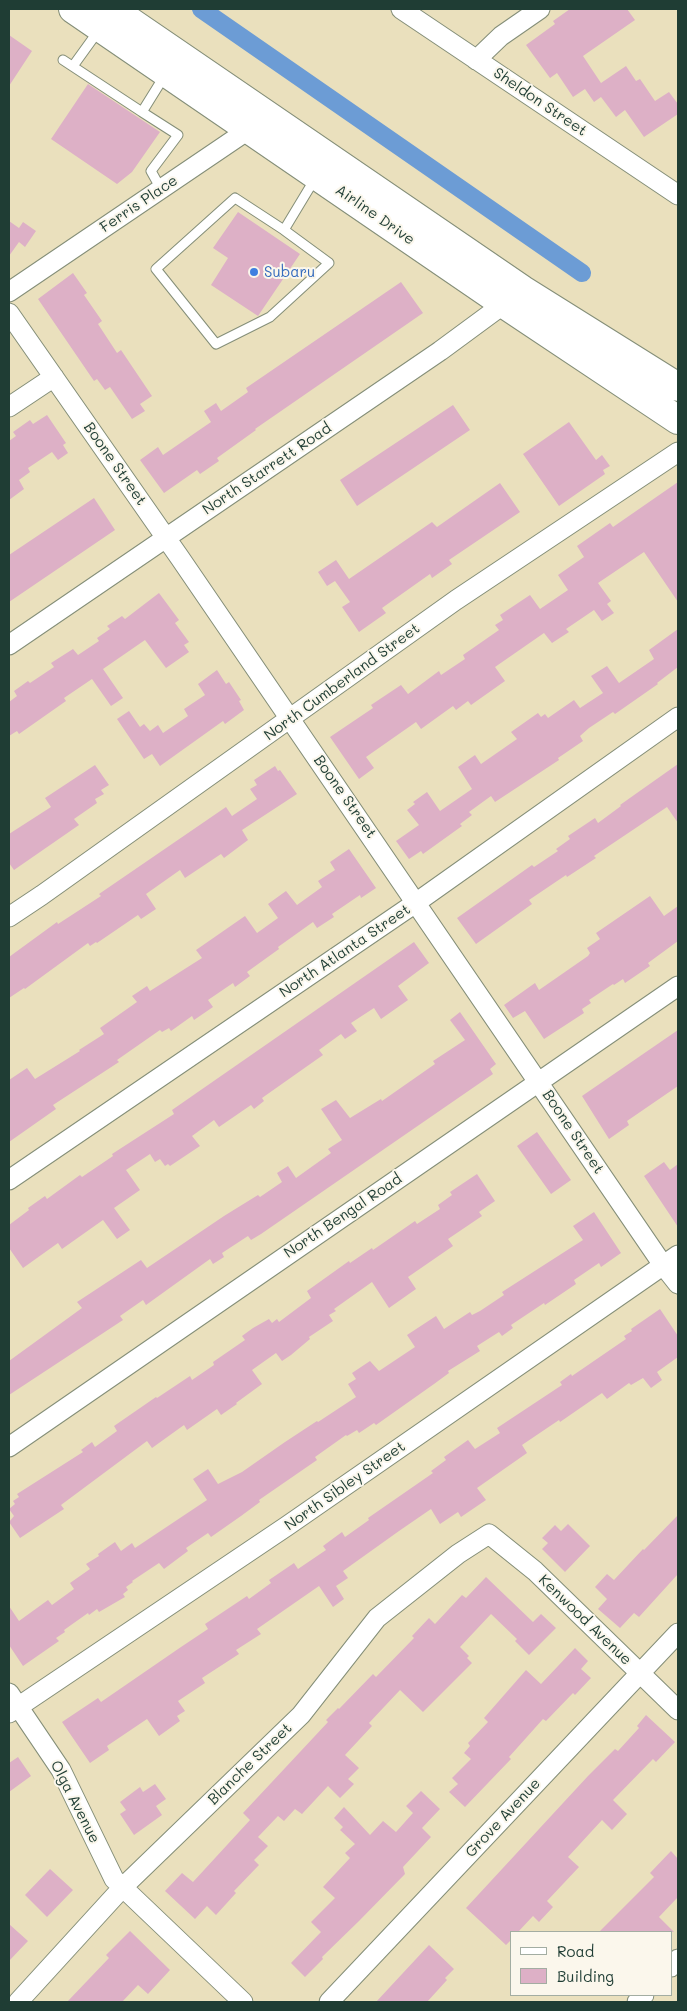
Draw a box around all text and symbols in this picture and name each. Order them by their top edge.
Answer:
street label: Sheldon Street [490,64,590,140]
street label: Ferris Place [97,171,181,237]
street label: Airline Drive [332,181,418,249]
place label: Subaru [264,263,315,281]
marker: Subaru [248,266,260,278]
street label: Boone Street [80,419,150,509]
street label: North Starrett Road [199,419,335,519]
street label: North Cumberland Street [261,619,423,745]
street label: Boone Street [310,752,380,842]
street label: North Atlanta Street [276,900,414,1002]
street label: Boone Street [538,1087,608,1177]
street label: North Bengal Road [281,1170,405,1262]
street label: North Sibley Street [281,1438,409,1534]
street label: Kenwood Avenue [535,1571,635,1669]
street label: Blanche Street [204,1719,296,1809]
street label: Olga Avenue [46,1758,104,1846]
street label: Grove Avenue [462,1775,544,1861]
legend [510,1931,672,1996]
text: Road [557,1941,594,1961]
text: Building [557,1966,614,1986]

